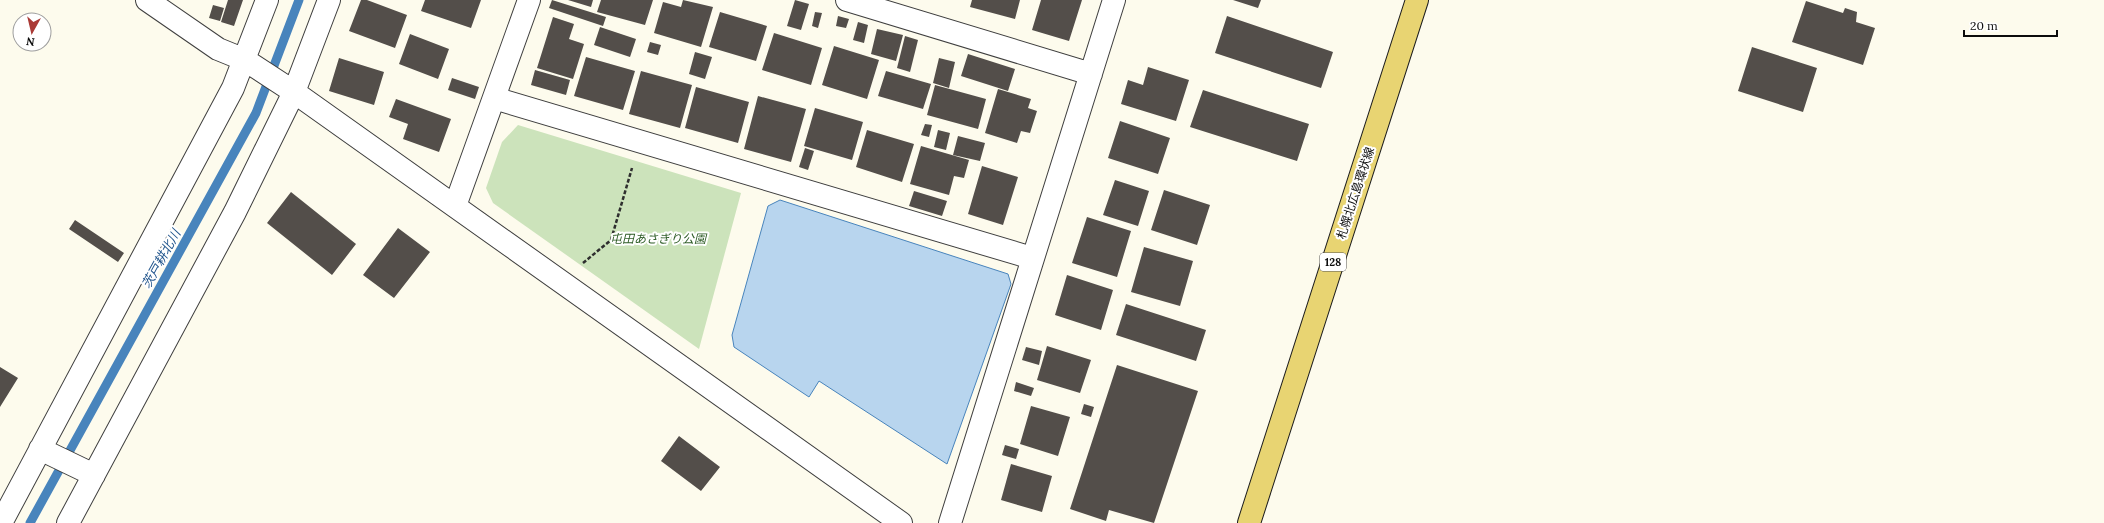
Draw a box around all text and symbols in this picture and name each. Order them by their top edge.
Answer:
north arrow [12,12,52,52]
scale bar [1964,12,2057,38]
text: 20 m [1970,18,1998,33]
text: N [25,34,36,49]
street label: 札幌北広島環状線 [1333,145,1377,241]
water label: 茨戸耕北川 [138,225,185,292]
park label: 屯田あさぎり公園 [610,231,708,246]
road number: 128 [1320,253,1346,271]

